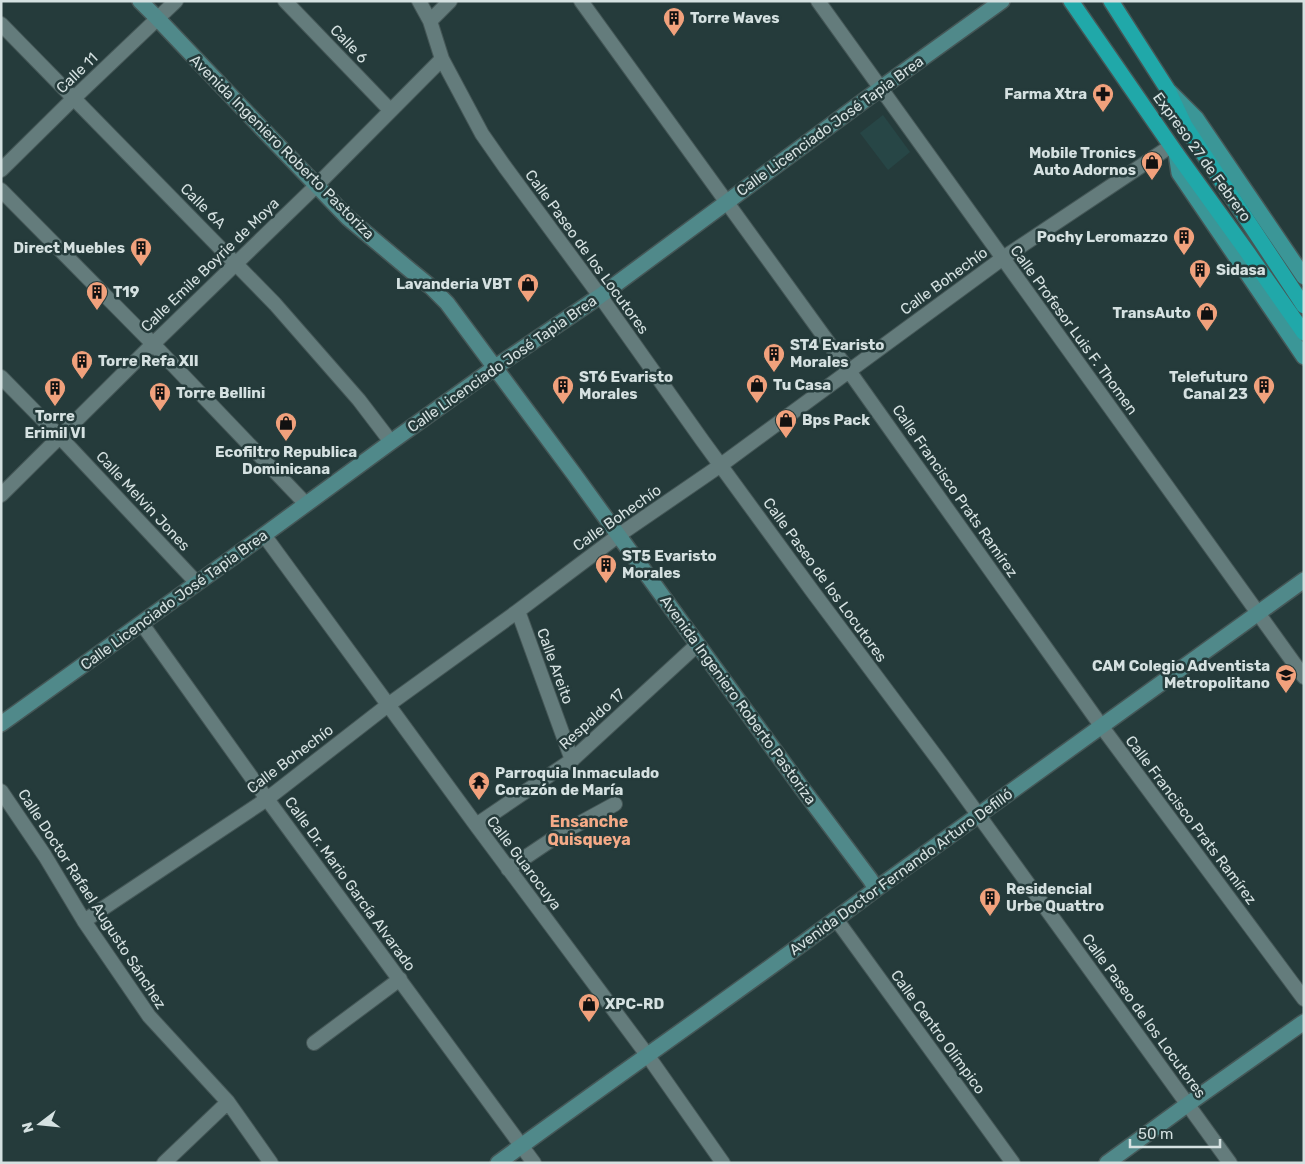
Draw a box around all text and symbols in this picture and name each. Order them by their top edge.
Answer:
building icon: Torre Waves [662,6,686,37]
place label: Torre Waves [690,9,779,27]
street label: Calle 6 [326,21,372,67]
street label: Calle 11 [53,49,101,97]
street label: Avenida Ingeniero Roberto Pastoriza [186,51,378,243]
street label: Calle Licenciado José Tapia Brea [733,52,927,200]
pharmacy icon: Farma Xtra [1091,82,1115,113]
place label: Farma Xtra [1004,85,1087,103]
street label: Expreso 27 de Febrero [1149,89,1255,225]
place label: Mobile Tronics Auto Adornos [1029,144,1136,179]
shop icon: Mobile Tronics Auto Adornos [1140,150,1164,181]
street label: Calle Paseo de los Locutores [521,166,653,338]
street label: Calle 6A [177,180,229,232]
street label: Calle Emile Boyrie de Moya [137,194,283,336]
building icon: Pochy Leromazzo [1172,225,1196,256]
place label: Pochy Leromazzo [1037,228,1168,246]
building icon: Direct Muebles [129,236,153,267]
place label: Direct Muebles [13,239,125,257]
street label: Calle Profesor Luis F. Thomen [1007,242,1141,418]
street label: Calle Bohechío [897,243,991,319]
building icon: Sidasa [1188,258,1212,289]
place label: Sidasa [1216,261,1266,279]
shop icon: Lavanderia VBT [516,272,540,303]
place label: Lavanderia VBT [396,275,513,293]
building icon: T19 [85,280,109,311]
place label: T19 [113,283,140,301]
street label: Calle Licenciado José Tapia Brea [404,292,600,436]
shop icon: TransAuto [1195,301,1219,332]
place label: TransAuto [1112,304,1191,322]
place label: ST4 Evaristo Morales [790,336,884,371]
building icon: ST4 Evaristo Morales [762,342,786,373]
building icon: Torre Refa XII [70,349,94,380]
place label: Torre Refa XII [98,352,199,370]
place label: ST6 Evaristo Morales [579,368,673,403]
place label: Telefuturo Canal 23 [1169,368,1248,403]
shop icon: Tu Casa [745,373,769,404]
building icon: ST6 Evaristo Morales [551,374,575,405]
building icon: Telefuturo Canal 23 [1252,374,1276,405]
building icon: Torre Erimil VI [43,376,67,407]
place label: Tu Casa [773,376,831,394]
building icon: Torre Bellini [148,381,172,412]
place label: Torre Bellini [176,384,265,402]
street label: Calle Francisco Prats Ramírez [888,401,1022,581]
place label: Torre Erimil VI [24,407,86,442]
shop icon: Bps Pack [774,408,798,439]
shop icon: Ecofiltro Republica Dominicana [274,411,298,442]
place label: Bps Pack [802,411,870,429]
place label: Ecofiltro Republica Dominicana [215,443,357,478]
street label: Calle Melvin Jones [92,447,194,555]
street label: Calle Bohechío [569,481,665,555]
street label: Calle Paseo de los Locutores [759,494,891,666]
street label: Calle Licenciado José Tapia Brea [77,526,271,674]
place label: ST5 Evaristo Morales [622,547,717,582]
building icon: ST5 Evaristo Morales [594,553,618,584]
street label: Avenida Ingeniero Roberto Pastoriza [656,592,820,808]
street label: Calle Areito [533,626,577,706]
place label: CAM Colegio Adventista Metropolitano [1092,657,1270,692]
school or university icon: CAM Colegio Adventista Metropolitano [1274,663,1298,694]
street label: Respaldo 17 [556,685,629,753]
street label: Calle Bohechío [243,721,337,797]
street label: Calle Francisco Prats Ramírez [1122,732,1261,908]
place label: Parroquia Inmaculado Corazón de María [495,764,659,799]
temple icon: Parroquia Inmaculado Corazón de María [467,770,491,801]
street label: Avenida Doctor Fernando Arturo Defilló [786,785,1016,959]
street label: Calle Doctor Rafael Augusto Sánchez [14,786,170,1013]
street label: Calle Dr. Mario García Alvarado [281,793,419,975]
street label: Calle Guarocuya [483,812,565,914]
district label: Ensanche Quisqueya [547,812,631,849]
place label: Residencial Urbe Quattro [1006,880,1104,915]
building icon: Residencial Urbe Quattro [978,886,1002,917]
street label: Calle Paseo de los Locutores [1078,930,1210,1102]
street label: Calle Centro Olímpico [887,966,989,1098]
shop icon: XPC-RD [577,992,601,1023]
place label: XPC-RD [605,995,664,1013]
north arrow [15,1099,65,1149]
scale bar [1130,1116,1220,1148]
text: N [18,1120,38,1135]
text: 50 m [1138,1125,1173,1143]

